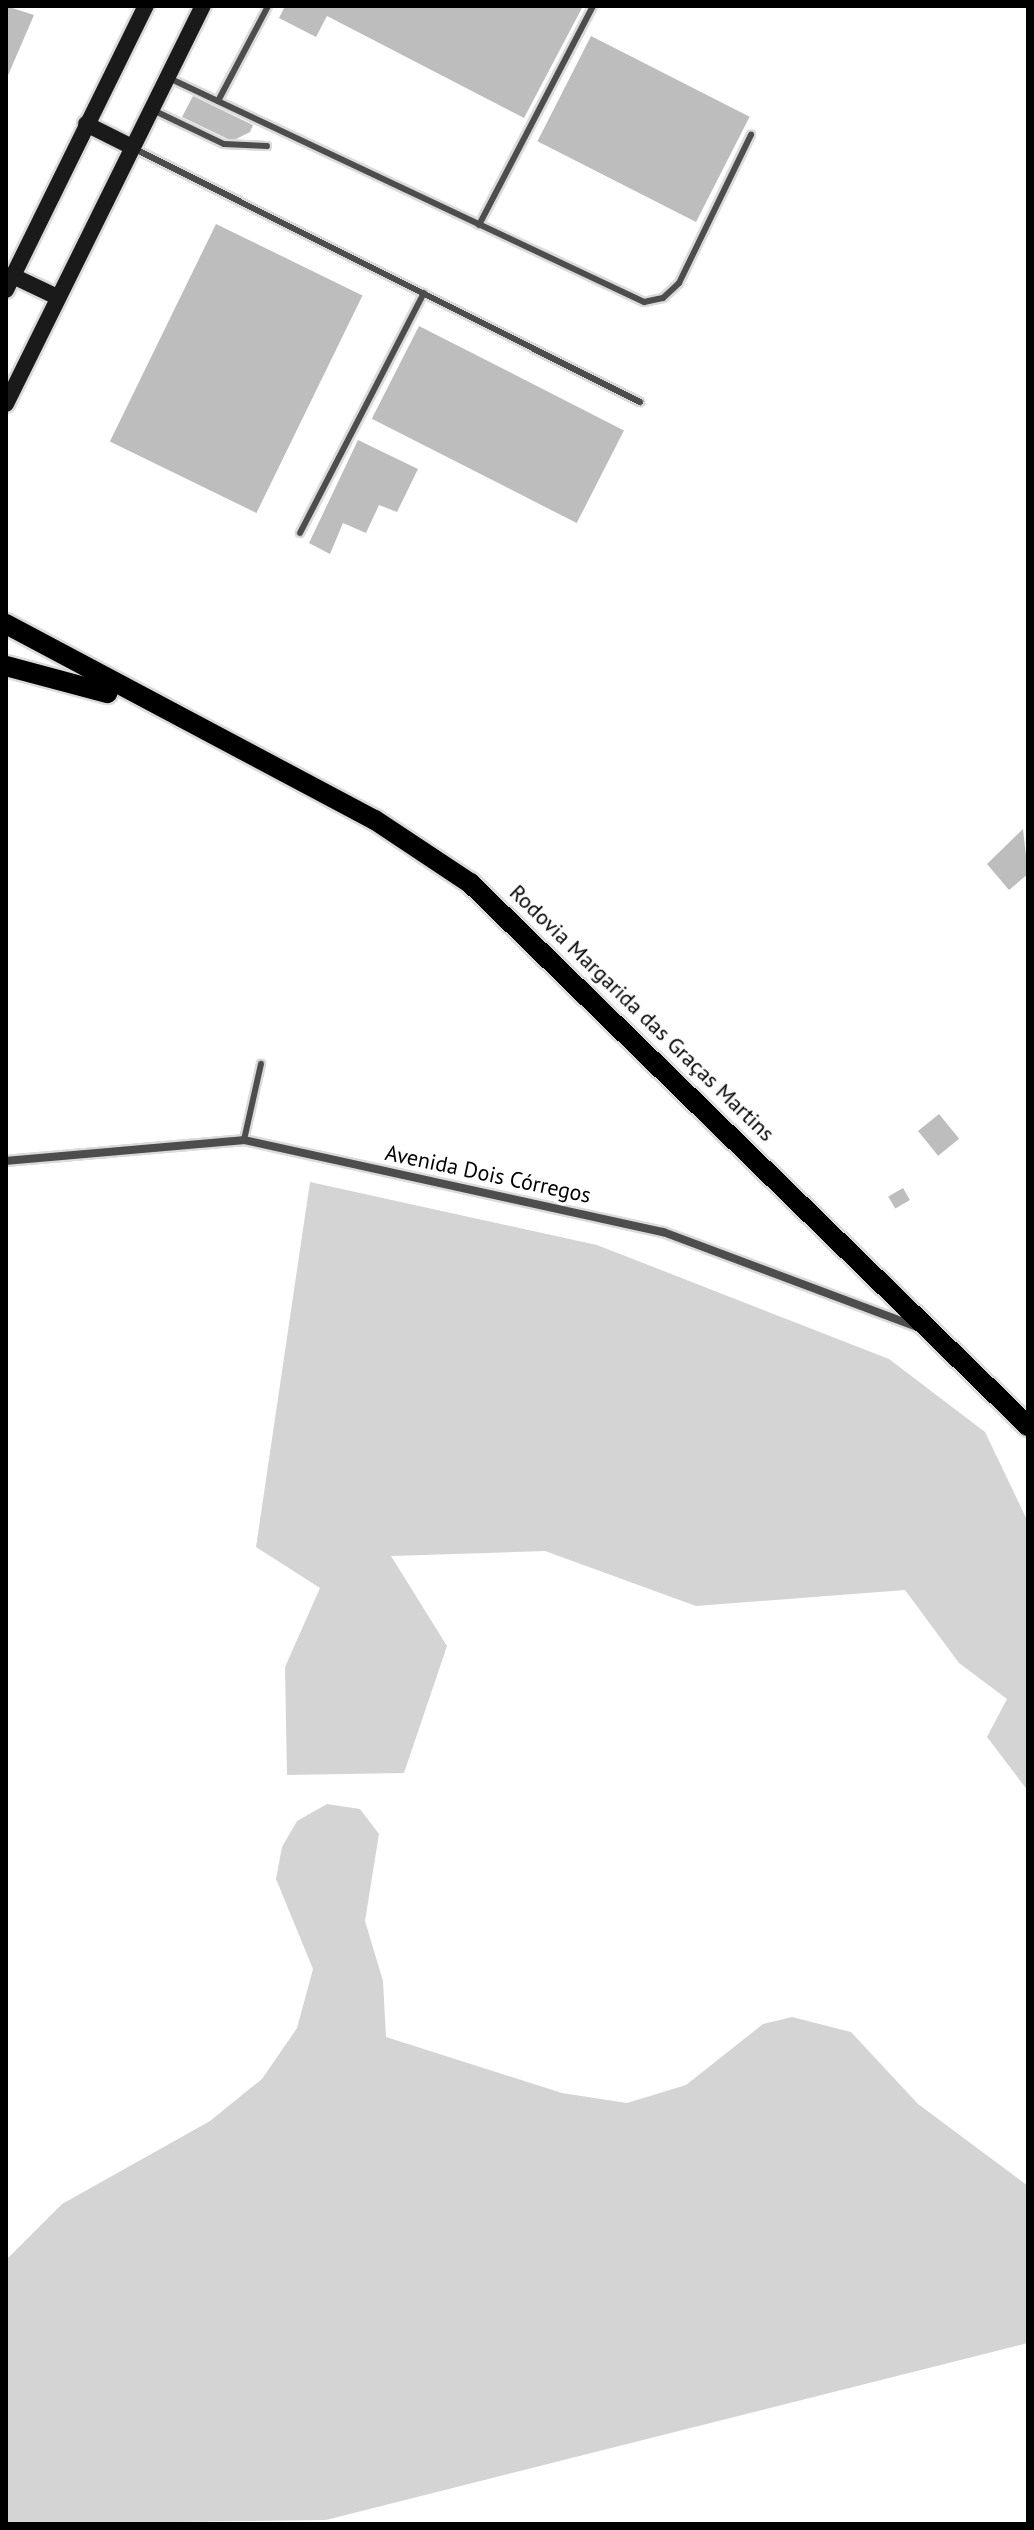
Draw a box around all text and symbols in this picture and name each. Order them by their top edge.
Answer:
street label: Rodovia Margarida das Graças Martins [504,879,780,1147]
street label: Avenida Dois Córregos [383,1139,593,1209]

